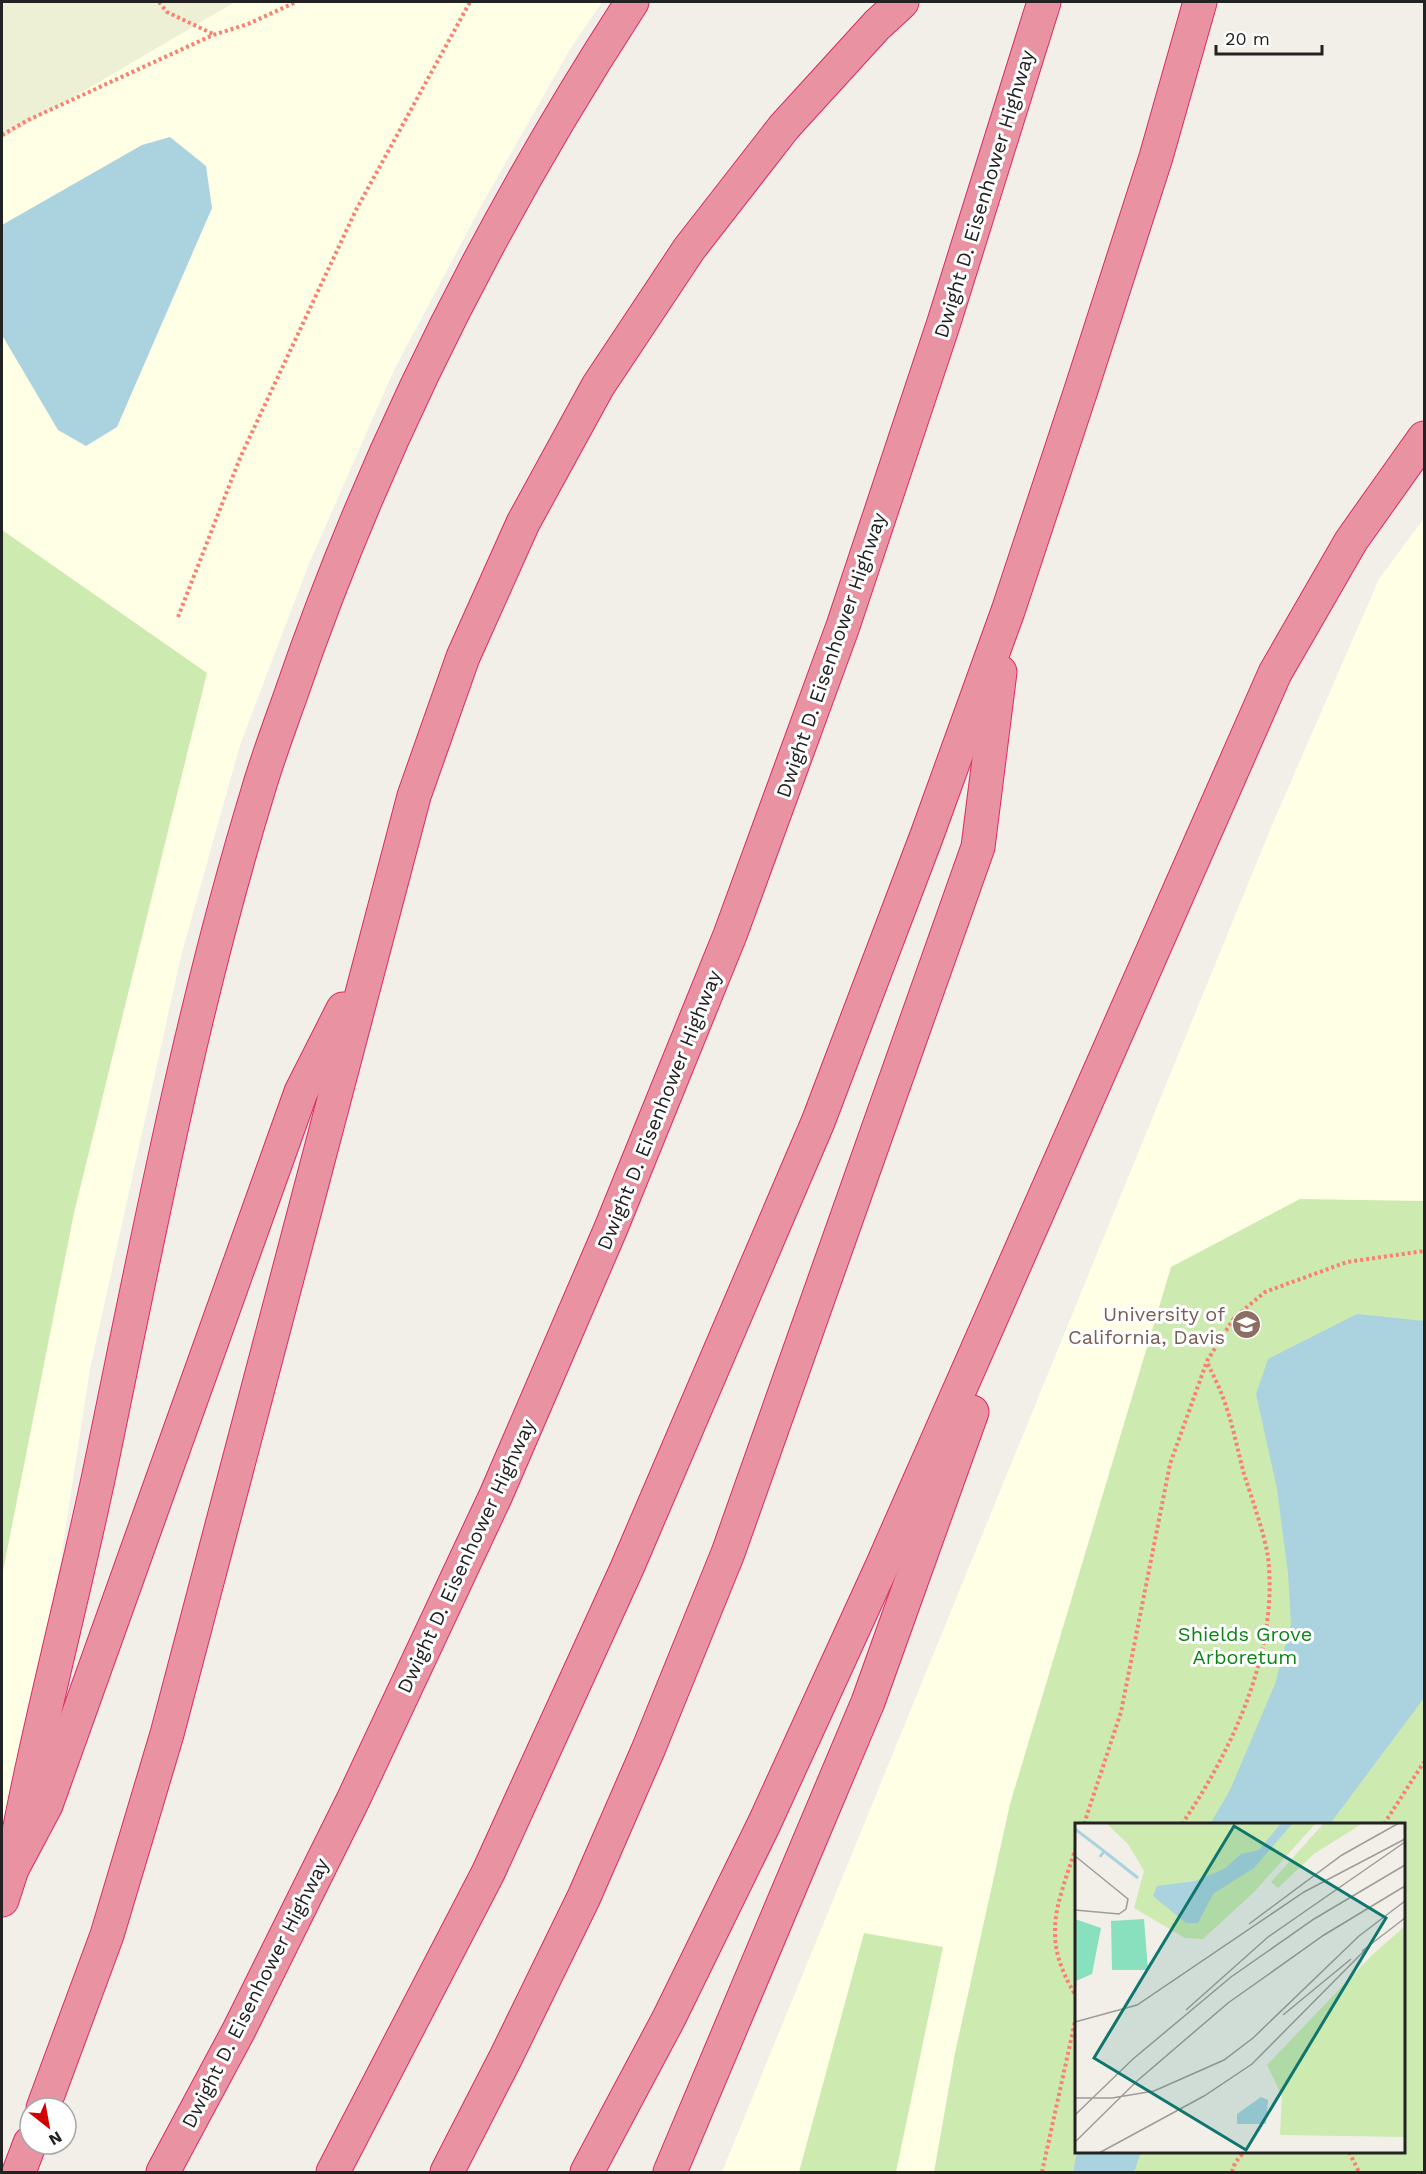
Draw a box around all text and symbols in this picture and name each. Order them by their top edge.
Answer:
scale bar [1216,18,1322,56]
text: 20 m [1225,28,1270,49]
street label: Dwight D. Eisenhower Highway [929,47,1039,341]
street label: Dwight D. Eisenhower Highway [771,509,891,801]
street label: Dwight D. Eisenhower Highway [592,966,727,1253]
place label: University of California, Davis [1068,1302,1225,1349]
school or university icon: University of California, Davis [1230,1309,1262,1341]
street label: Dwight D. Eisenhower Highway [392,1414,540,1697]
park label: Shields Grove Arboretum [1178,1622,1312,1669]
inset map [1075,1823,1405,2153]
street label: Dwight D. Eisenhower Highway [176,1853,334,2132]
north arrow [18,2096,78,2156]
text: N [45,2127,65,2150]

